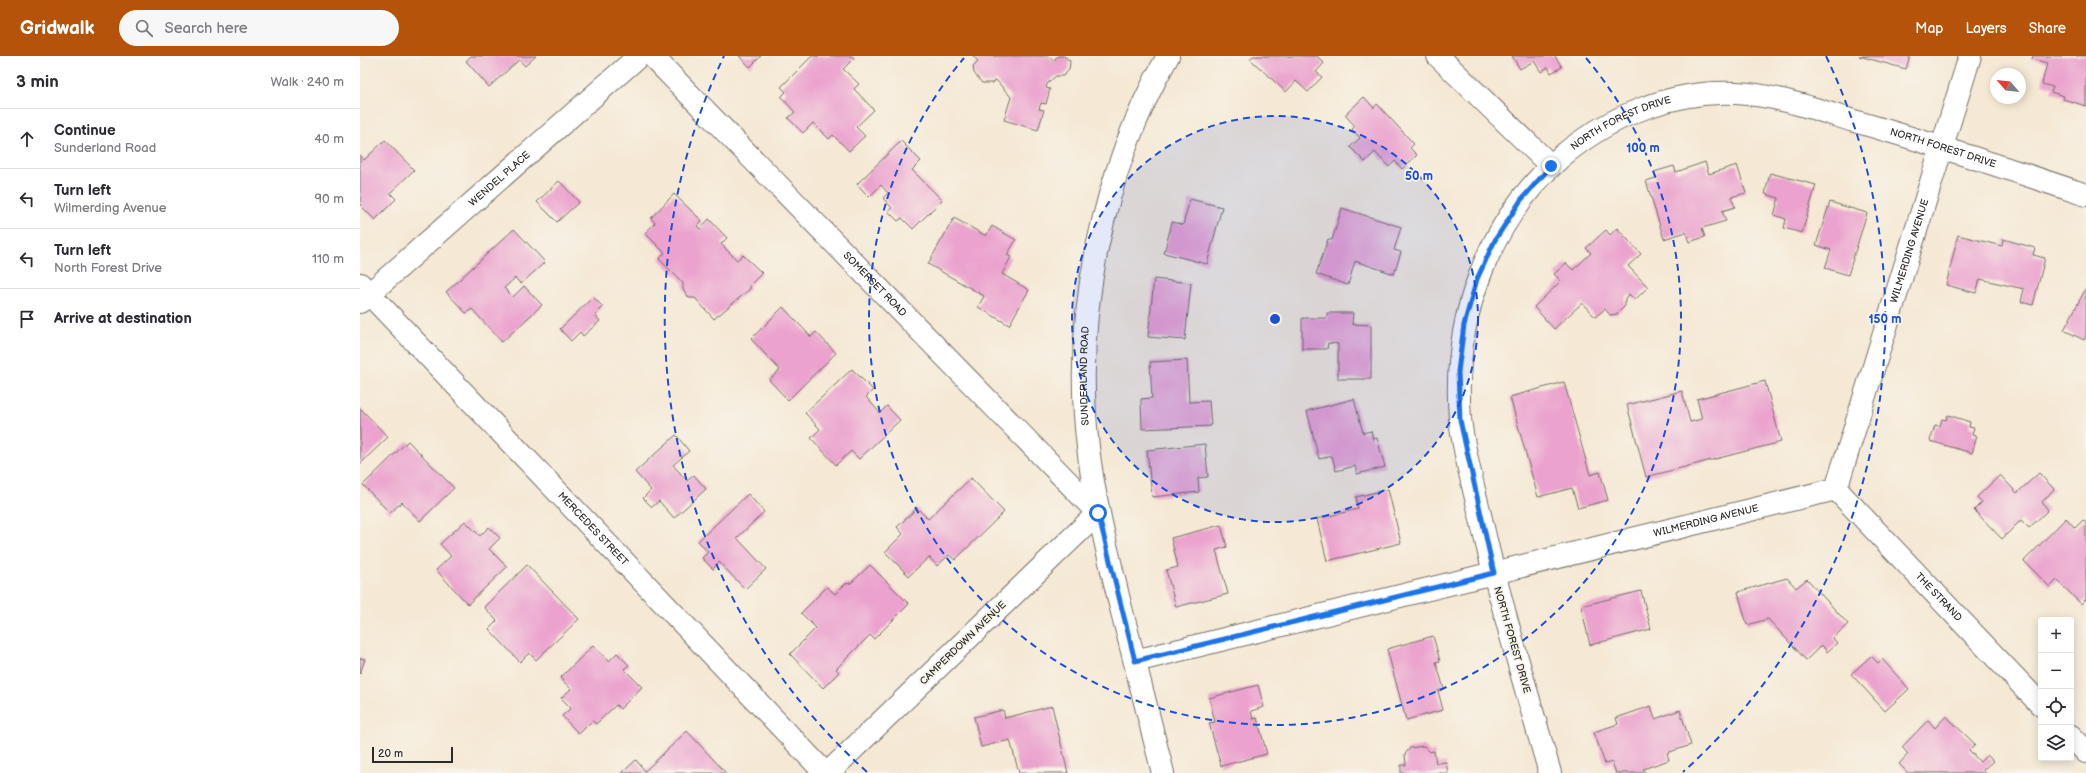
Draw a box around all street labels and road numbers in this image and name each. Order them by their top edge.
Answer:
street label: NORTH FOREST DRIVE [1568,94,1672,153]
street label: NORTH FOREST DRIVE [1889,126,1998,171]
street label: WENDEL PLACE [467,149,533,209]
street label: WILMERDING AVENUE [1888,197,1931,304]
street label: SOMERSET ROAD [841,250,909,319]
street label: SUNDERLAND ROAD [1078,326,1092,426]
street label: MERCEDES STREET [555,490,631,568]
street label: WILMERDING AVENUE [1652,502,1760,540]
street label: THE STRAND [1913,570,1964,624]
street label: NORTH FOREST DRIVE [1491,585,1533,695]
street label: CAMPERDOWN AVENUE [917,598,1009,687]

